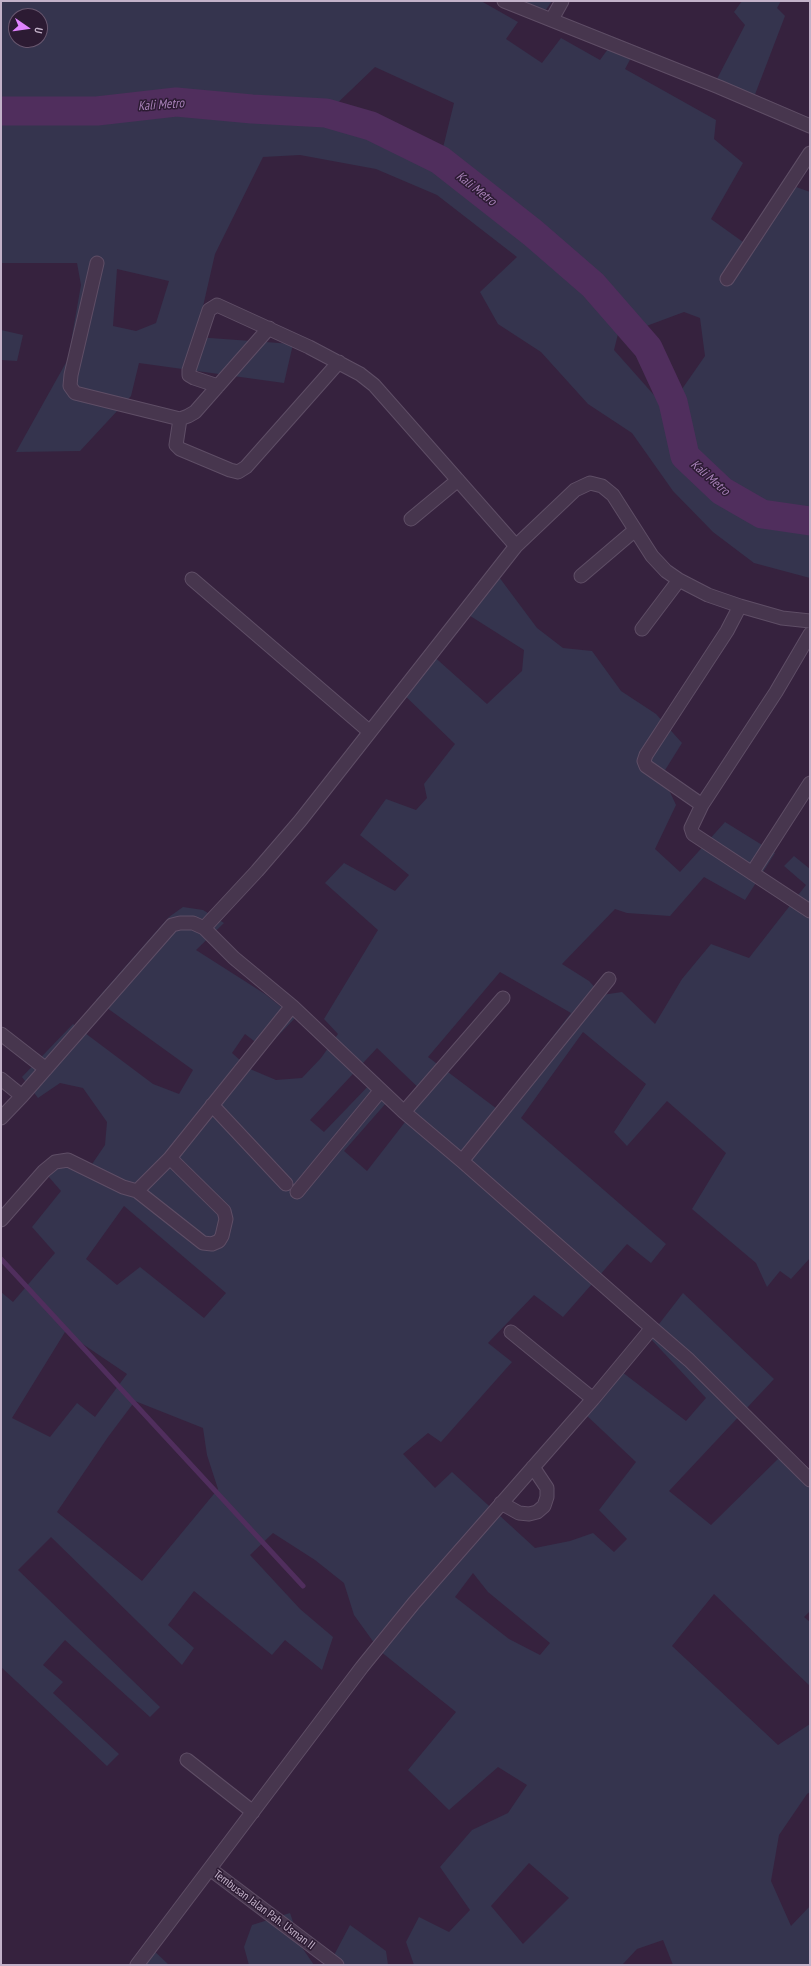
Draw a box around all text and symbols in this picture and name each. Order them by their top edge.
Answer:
north arrow [8,8,48,48]
text: U [31,26,46,35]
water label: Kali Metro [137,96,185,114]
water label: Kali Metro [453,169,499,209]
water label: Kali Metro [687,457,733,499]
street label: Tembusan Jalan Pah. Usman II [210,1867,318,1953]

